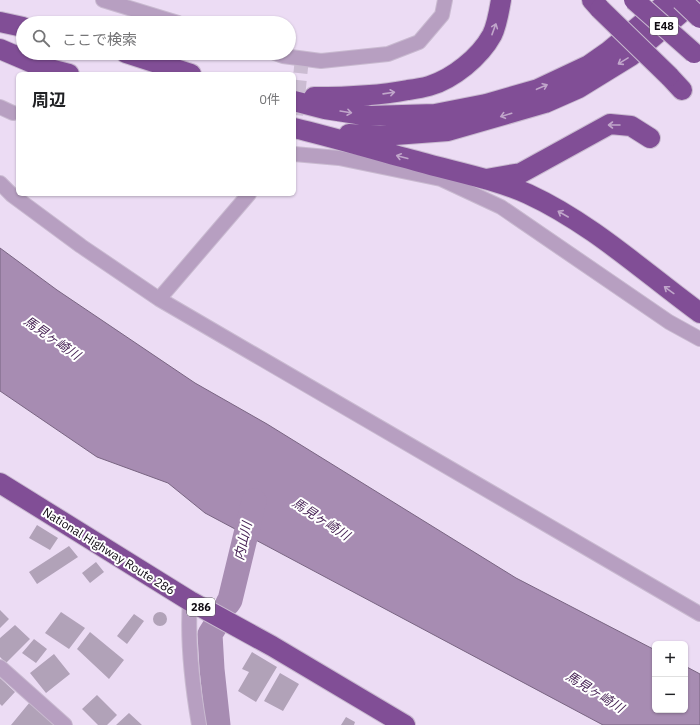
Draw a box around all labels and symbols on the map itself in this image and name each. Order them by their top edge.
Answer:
road number: E48 [650,17,678,35]
one-way arrow [491,22,498,35]
one-way arrow [618,57,629,65]
one-way arrow [536,83,548,90]
one-way arrow [382,89,395,97]
one-way arrow [339,108,352,116]
one-way arrow [499,112,512,119]
one-way arrow [608,121,621,129]
one-way arrow [396,153,409,160]
one-way arrow [558,209,570,217]
one-way arrow [663,286,674,294]
water label: 馬見ヶ崎川 [20,312,85,365]
water label: 馬見ヶ崎川 [289,494,355,545]
street label: National Highway Route 286 [40,504,178,598]
water label: 内山川 [230,518,256,562]
road number: 286 [187,598,215,616]
water label: 馬見ヶ崎川 [563,668,629,717]

